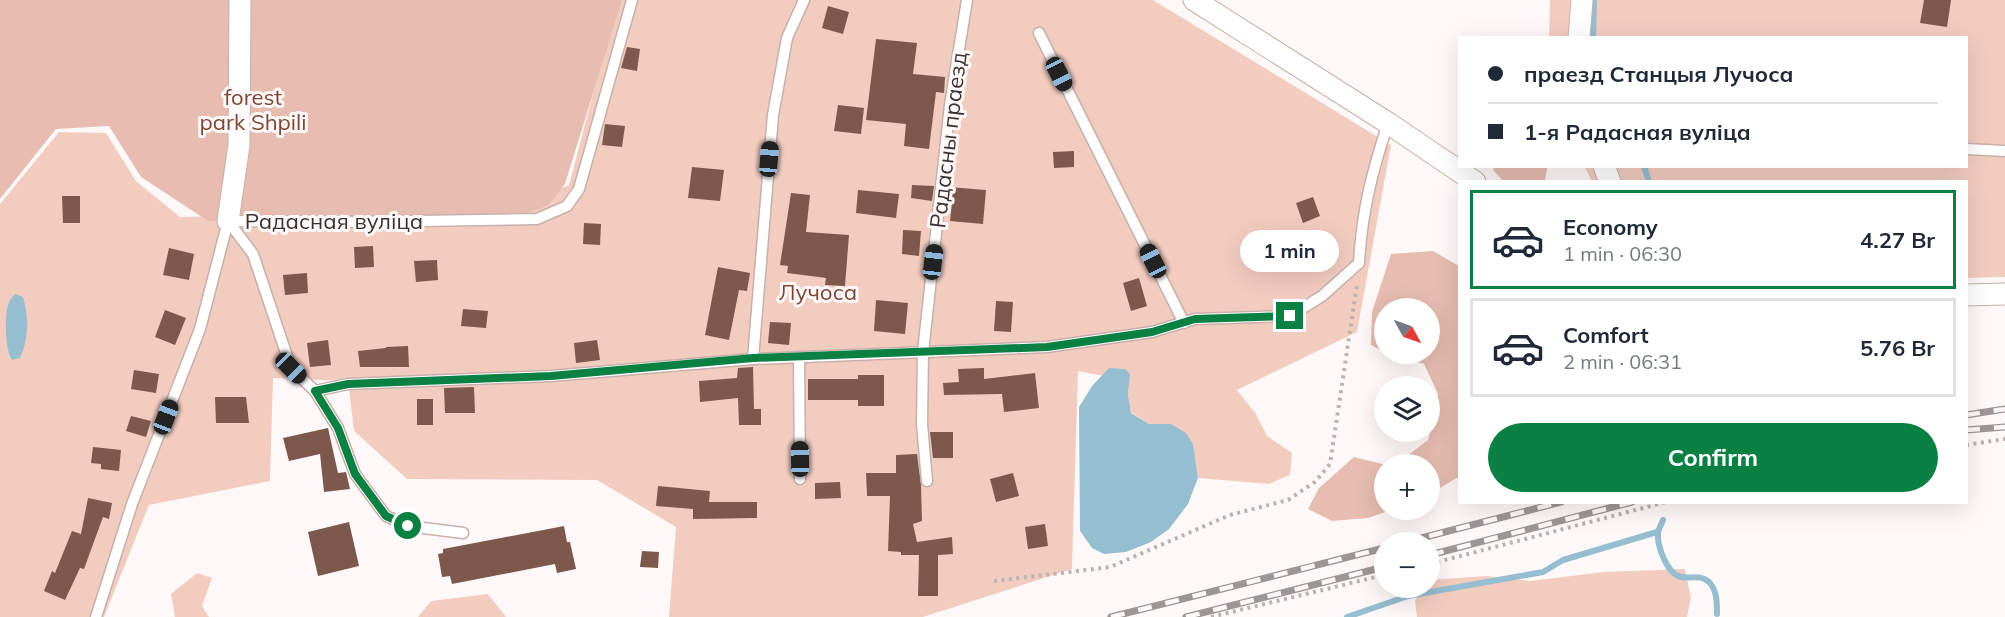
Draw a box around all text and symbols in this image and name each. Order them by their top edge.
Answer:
street label: Радасны праезд [923,50,973,230]
car [1043,54,1075,94]
text: праезд Станцыя Лучоса [1524,60,1794,88]
park label: forest park Shpili [200,83,306,136]
text: 1-я Радасная вуліца [1524,118,1751,146]
car [758,140,780,178]
street label: Радасная вуліца [245,207,423,235]
icon: car [1491,213,1545,267]
text: Economy [1563,213,1658,241]
text: 4.27 Br [1860,226,1935,254]
callout: 1 min [1240,229,1340,271]
text: 1 min [1263,238,1316,263]
car [1137,241,1169,281]
text: 1 min · 06:30 [1563,241,1682,266]
car [922,243,944,281]
park label: Лучоса [779,278,857,306]
north arrow [1374,298,1440,364]
map controls [1374,298,1440,598]
route end [1276,302,1303,329]
icon: car [1491,321,1545,375]
text: Comfort [1563,321,1649,349]
text: 5.76 Br [1860,334,1935,362]
car [272,349,310,387]
text: 2 min · 06:31 [1563,349,1682,374]
button: layers [1374,376,1440,442]
car [151,397,181,437]
button: Confirm [1488,423,1938,492]
car [791,441,809,477]
button: + [1374,454,1440,520]
route start [394,512,421,539]
button: − [1374,532,1440,598]

